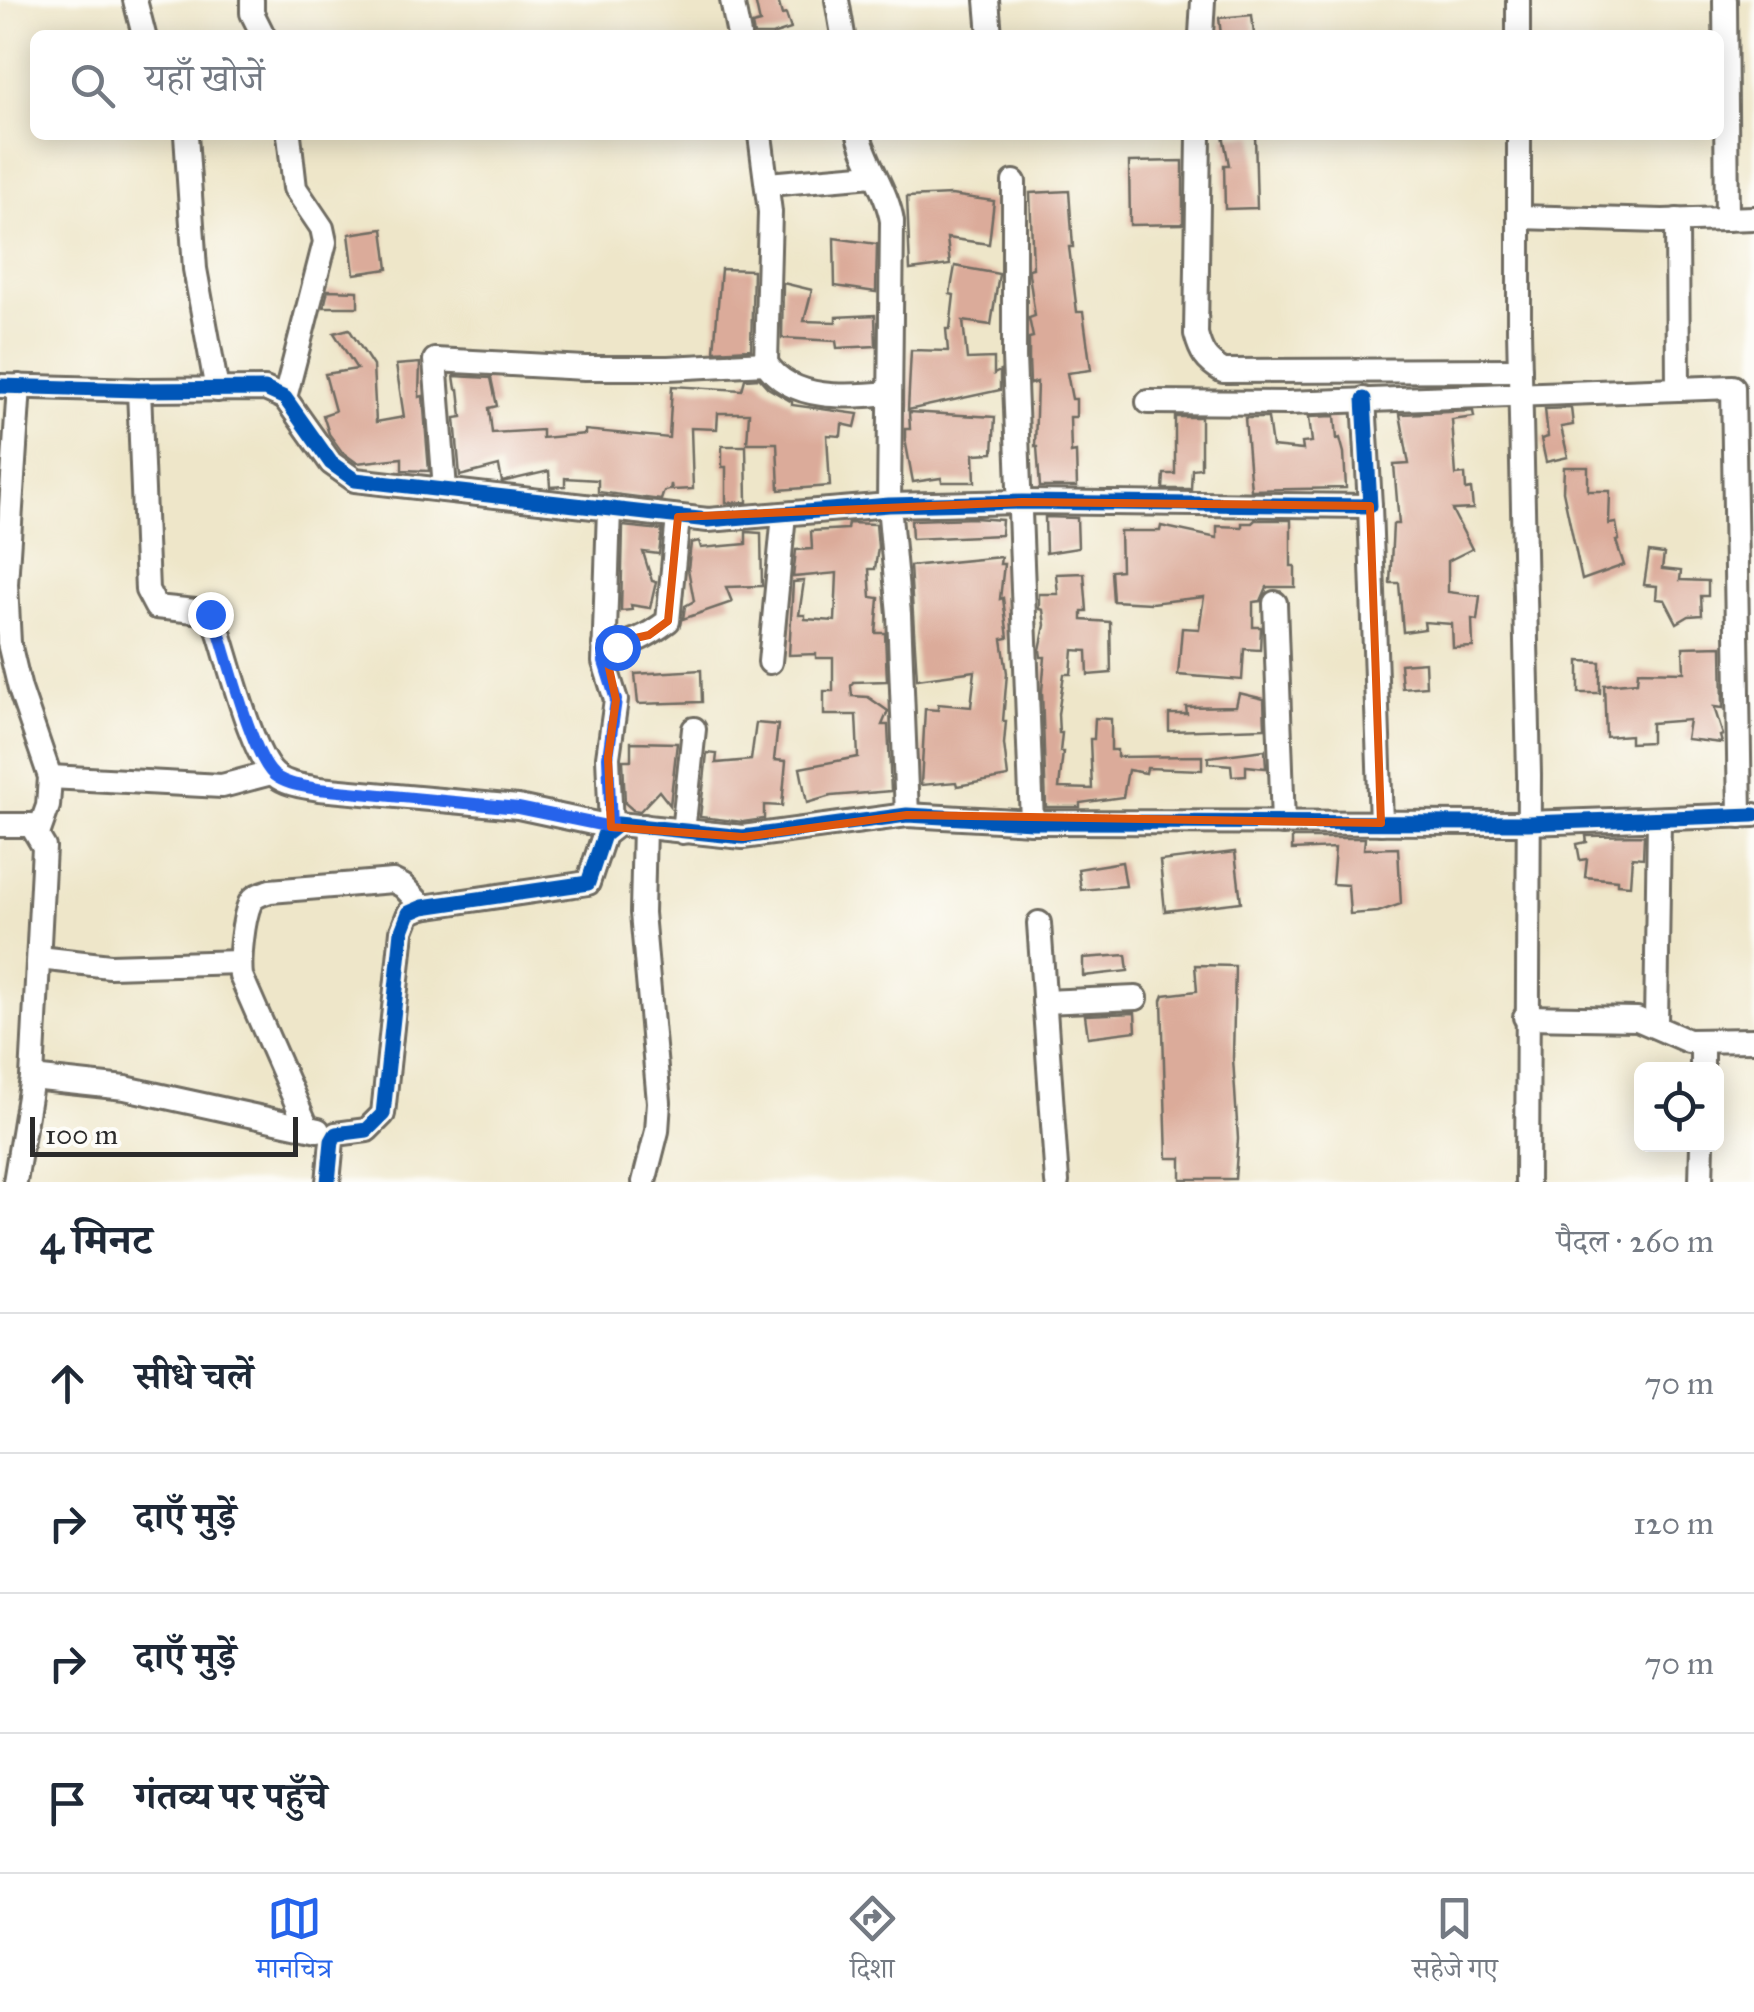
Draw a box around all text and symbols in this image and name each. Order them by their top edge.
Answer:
search box [30,30,1724,140]
text: यहाँ खोजें [145,55,264,101]
icon: search [65,58,120,113]
route end [188,592,234,638]
route start [595,625,641,671]
map controls [1634,1062,1724,1152]
button: locate [1634,1062,1724,1152]
scale bar [30,1112,298,1156]
text: 100 m [45,1117,118,1152]
text: 4 मिनट [40,1214,152,1266]
text: पैदल · 260 m [1556,1222,1714,1261]
text: सीधे चलें [135,1353,253,1399]
icon: ahead [40,1356,95,1411]
text: 70 m [1645,1364,1714,1403]
text: दाएँ मुड़ें [135,1493,236,1539]
icon: right [40,1496,95,1551]
text: 120 m [1633,1504,1714,1543]
text: दाएँ मुड़ें [135,1633,236,1679]
icon: right [40,1636,95,1691]
text: 70 m [1645,1644,1714,1683]
text: गंतव्य पर पहुँचे [135,1773,327,1819]
icon: arrive [40,1776,95,1831]
tab: मानचित्र [256,1891,332,1996]
tab: दिशा [845,1891,900,1996]
tab: सहेजे गए [1412,1891,1498,1996]

